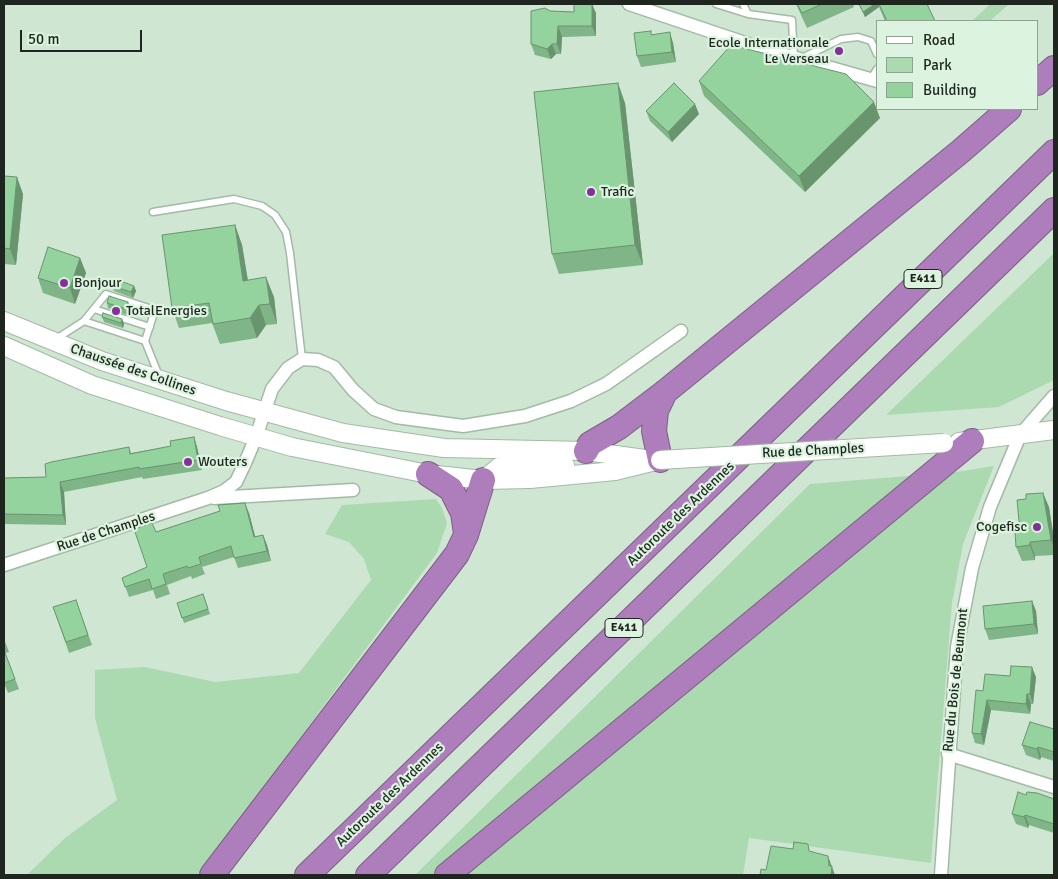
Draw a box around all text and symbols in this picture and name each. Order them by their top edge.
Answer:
scale bar [22,20,145,52]
legend [876,20,1038,110]
text: 50 m [28,30,59,48]
text: Road [923,31,955,49]
place label: Ecole Internationale Le Verseau [708,35,829,68]
marker: Ecole Internationale Le Verseau [833,45,845,57]
text: Park [923,56,952,74]
text: Building [923,81,977,99]
place label: Trafic [601,184,634,200]
marker: Trafic [585,186,597,198]
road number: E411 [904,270,942,288]
place label: Bonjour [74,275,121,291]
marker: Bonjour [58,277,70,289]
place label: TotalEnergies [126,303,207,319]
marker: TotalEnergies [110,305,122,317]
street label: Chaussée des Collines [68,341,198,399]
street label: Rue de Champles [762,440,864,462]
place label: Wouters [198,454,247,470]
marker: Wouters [182,456,194,468]
street label: Autoroute des Ardennes [624,458,738,570]
street label: Rue de Champles [55,508,157,556]
place label: Cogefisc [976,519,1027,535]
marker: Cogefisc [1031,521,1043,533]
street label: Rue du Bois de Beumont [940,607,972,753]
road number: E411 [605,618,643,638]
street label: Autoroute des Ardennes [333,739,447,851]

